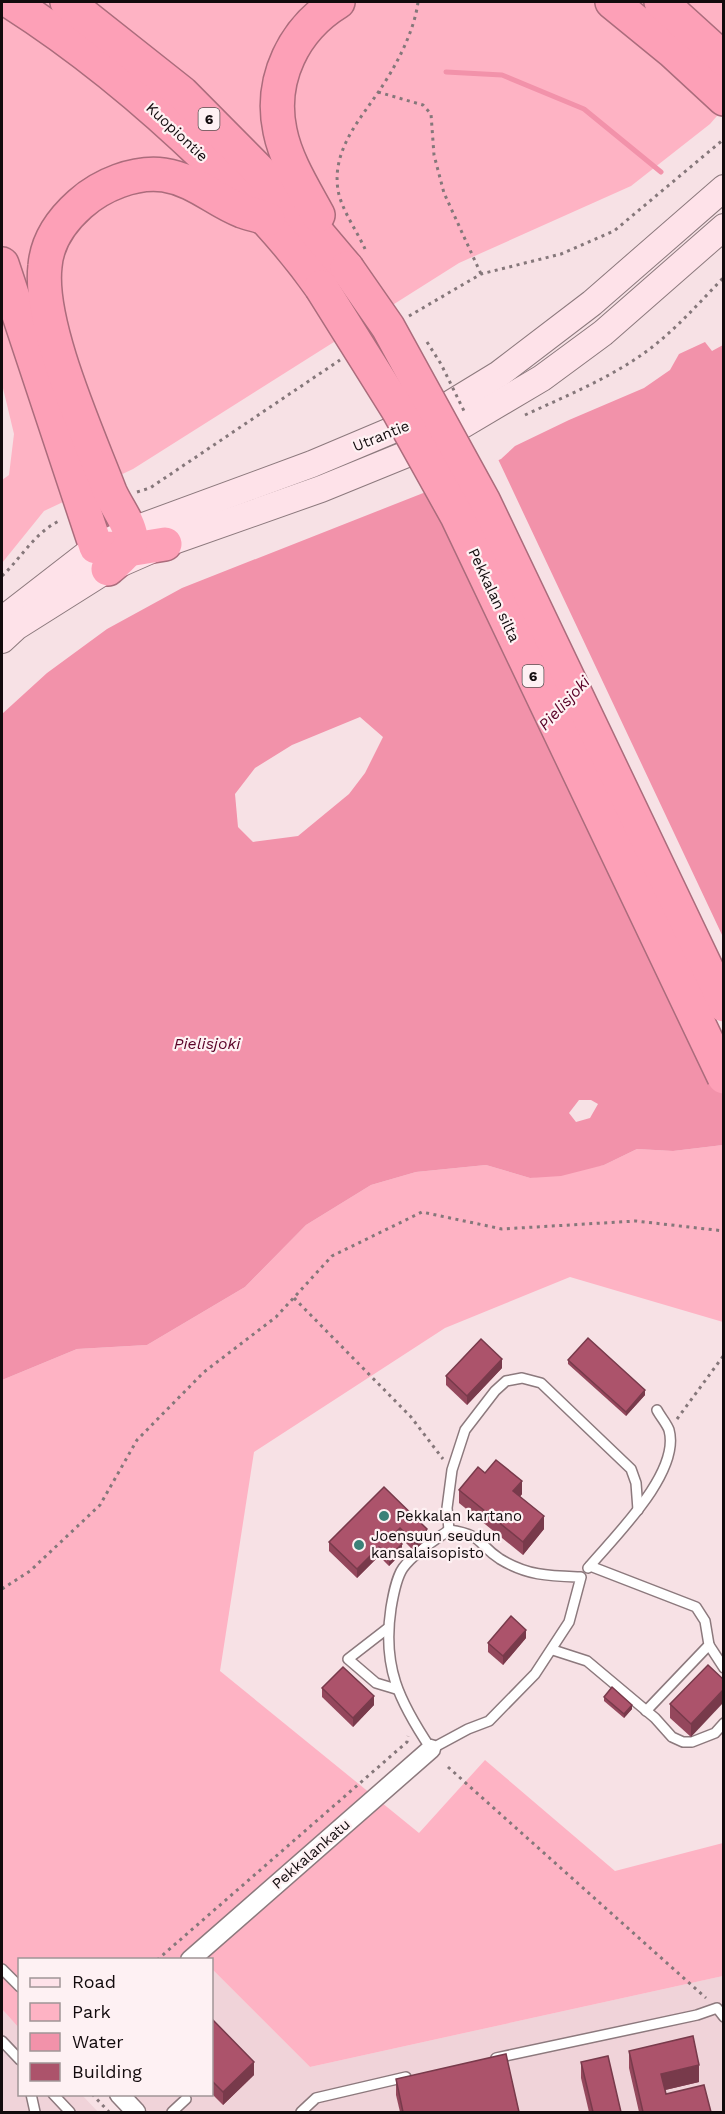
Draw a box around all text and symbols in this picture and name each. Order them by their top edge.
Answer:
street label: Kuopiontie [142,99,212,165]
road number: 6 [198,108,220,130]
street label: Utrantie [350,417,412,455]
street label: Pekkalan silta [464,545,524,645]
road number: 6 [522,665,544,687]
water label: Pielisjoki [534,671,594,734]
water label: Pielisjoki [174,1034,241,1053]
place label: Pekkalan kartano [396,1507,522,1525]
marker: Pekkalan kartano [377,1509,391,1523]
place label: Joensuun seudun kansalaisopisto [371,1527,501,1562]
marker: Joensuun seudun kansalaisopisto [352,1538,366,1552]
street label: Pekkalankatu [268,1815,354,1893]
legend [18,1958,213,2096]
text: Road [72,1971,116,1992]
text: Park [72,2001,111,2022]
text: Water [72,2031,124,2052]
text: Building [72,2061,142,2082]

